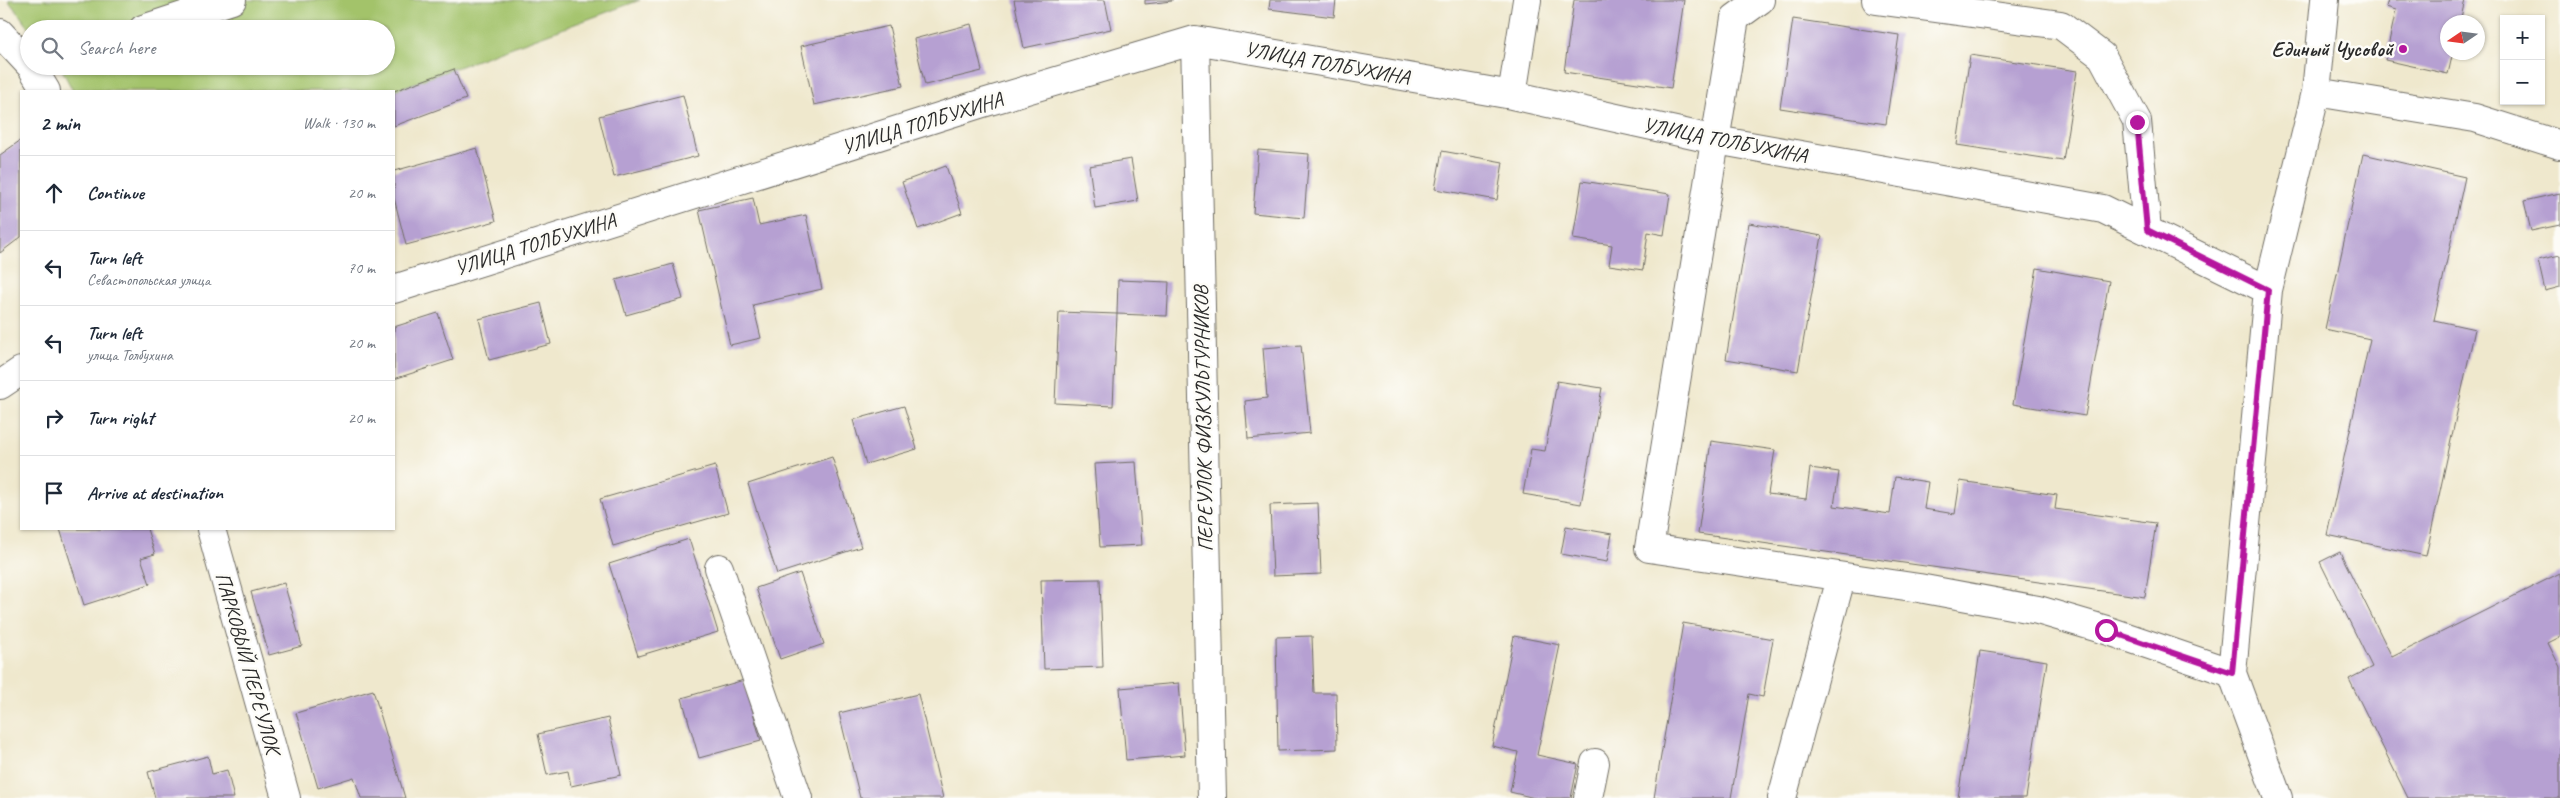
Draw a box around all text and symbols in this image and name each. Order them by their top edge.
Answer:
north arrow [2440,15,2485,60]
map controls [2500,15,2545,105]
button: + [2500,15,2545,60]
search box [20,20,395,75]
icon: search [38,34,66,62]
text: Search here [78,36,155,60]
street label: УЛИЦА ТОЛБУХИНА [1242,36,1413,91]
place label: Единый Чусовой [2271,36,2395,62]
marker: Единый Чусовой [2397,43,2409,55]
button: − [2500,60,2545,105]
street label: УЛИЦА ТОЛБУХИНА [838,86,1007,160]
text: 2 min [40,110,80,136]
street label: УЛИЦА ТОЛБУХИНА [1640,111,1811,169]
route end [2126,111,2149,134]
text: Walk · 130 m [303,113,375,133]
icon: ahead [40,179,68,207]
text: Continue [87,181,144,205]
text: 20 m [348,183,375,203]
street label: УЛИЦА ТОЛБУХИНА [451,207,620,281]
text: Turn left [87,246,142,270]
icon: left [40,254,68,282]
text: 70 m [348,258,375,278]
text: Севастопольская улица [87,270,210,290]
street label: ПЕРЕУЛОК ФИЗКУЛЬТУРНИКОВ [1188,283,1218,552]
text: Turn left [87,321,142,345]
icon: left [40,329,68,357]
text: 20 m [348,333,375,353]
text: улица Толбухина [87,345,173,365]
icon: right [40,404,68,432]
text: Turn right [87,406,154,430]
text: 20 m [348,408,375,428]
icon: arrive [40,479,68,507]
text: Arrive at destination [87,481,223,505]
street label: ПАРКОВЫЙ ПЕРЕУЛОК [210,569,288,761]
route start [2095,619,2118,642]

